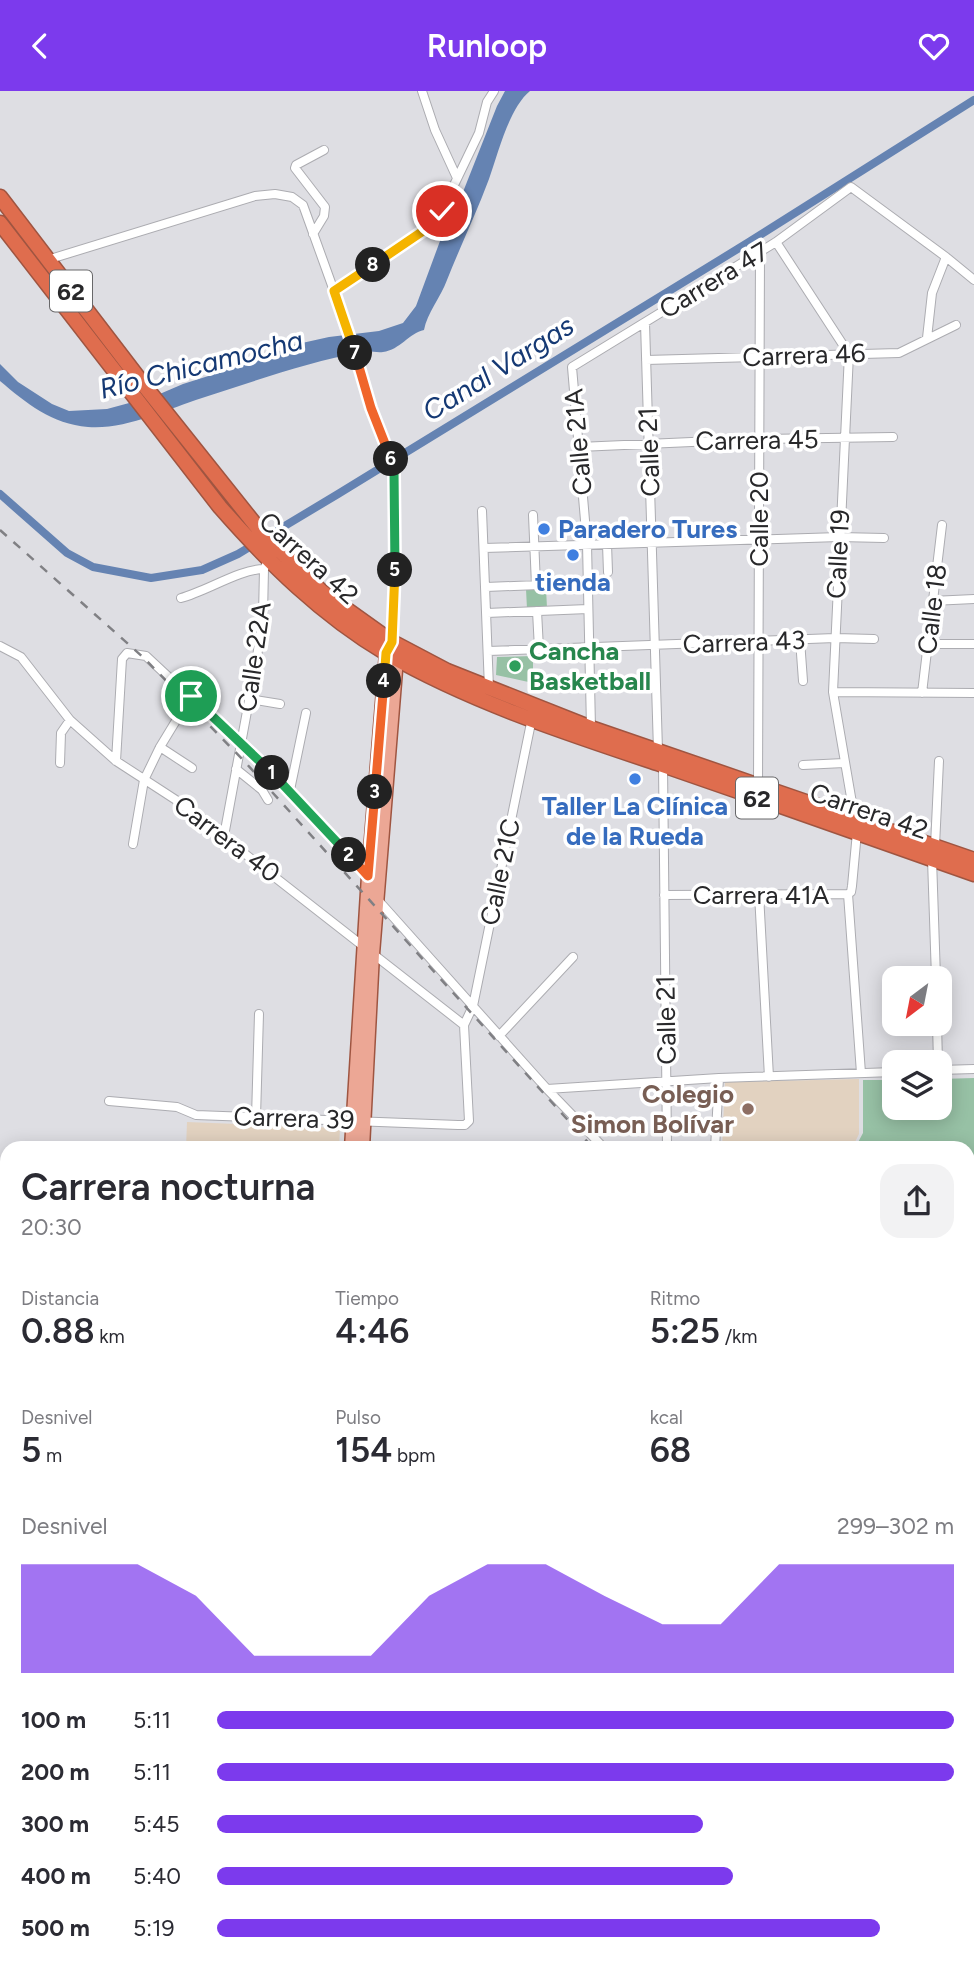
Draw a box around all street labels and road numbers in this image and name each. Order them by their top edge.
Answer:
street label: Carrera 47 [653,235,775,325]
road number: 62 [50,271,92,311]
street label: Carrera 46 [742,337,866,373]
street label: Calle 21A [557,387,599,497]
street label: Calle 21 [631,407,667,497]
street label: Carrera 45 [695,423,819,457]
street label: Calle 20 [743,471,775,567]
street label: Carrera 42 [253,505,365,611]
street label: Calle 19 [820,508,856,600]
street label: Calle 18 [911,562,953,656]
street label: Calle 22A [230,600,278,714]
street label: Carrera 43 [682,624,806,660]
street label: Carrera 42 [806,776,932,846]
road number: 62 [736,777,778,819]
street label: Carrera 40 [167,789,287,889]
street label: Calle 21C [473,816,527,928]
street label: Carrera 41A [693,879,830,911]
street label: Calle 21 [649,975,683,1065]
street label: Carrera 39 [233,1100,355,1136]

